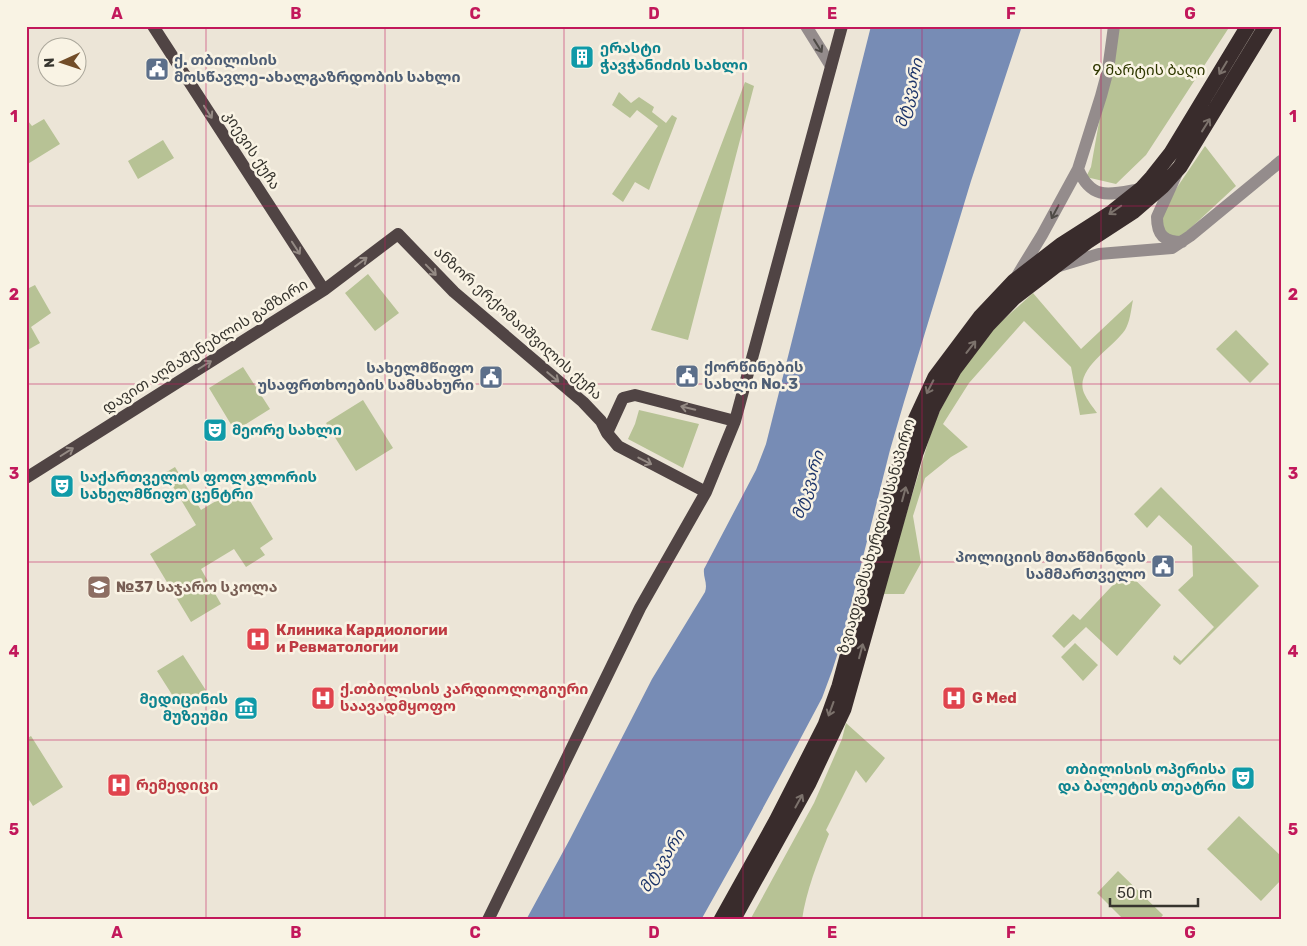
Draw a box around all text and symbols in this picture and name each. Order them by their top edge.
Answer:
text: A [111,4,123,23]
text: B [290,4,302,23]
text: C [469,4,481,23]
text: D [648,4,660,23]
text: E [827,4,837,23]
text: F [1006,4,1016,23]
text: G [1184,4,1196,23]
north arrow [38,38,88,88]
place label: ერასტი ჭავჭანიძის სახლი [600,39,748,74]
one-way arrow [814,39,824,53]
building icon: ერასტი ჭავჭანიძის სახლი [569,44,595,70]
place label: ქ. თბილისის მოსწავლე-ახალგაზრდობის სახლი [174,51,461,86]
public building icon: ქ. თბილისის მოსწავლე-ახალგაზრდობის სახლი [144,56,170,82]
water label: მტკვარი [891,56,927,130]
text: N [41,57,58,68]
one-way arrow [1217,60,1227,74]
park label: 9 მარტის ბაღი [1093,61,1205,79]
one-way arrow [203,104,213,118]
text: 1 [10,107,18,126]
street label: კიევის ქუჩა [220,107,284,193]
text: 1 [1289,107,1297,126]
one-way arrow [1201,119,1211,133]
one-way arrow [1050,204,1059,219]
one-way arrow [1108,205,1122,215]
one-way arrow [291,241,301,255]
street label: ანზორ ერქომაიშვილის ქუჩა [430,243,606,403]
one-way arrow [354,257,367,268]
one-way arrow [425,263,437,276]
street label: დავით აღმაშენებლის გამზირი [99,275,311,417]
text: 2 [9,285,19,304]
text: 2 [1288,285,1298,304]
one-way arrow [965,341,976,354]
place label: ქორწინების სახლი No. 3 [704,358,803,393]
place label: სახელმწიფო უსაფრთხოების სამსახური [258,359,474,394]
one-way arrow [197,360,211,370]
public building icon: ქორწინების სახლი No. 3 [674,363,700,389]
public building icon: სახელმწიფო უსაფრთხოების სამსახური [478,364,504,390]
one-way arrow [546,372,559,383]
one-way arrow [925,379,934,394]
one-way arrow [680,403,696,413]
street label: ზვიად გამსახურდიას სანაპირო [834,416,918,656]
theatre icon: მეორე სახლი [202,417,228,443]
place label: მეორე სახლი [232,421,342,439]
one-way arrow [60,447,74,457]
water label: მტკვარი [788,448,828,522]
one-way arrow [638,456,653,466]
text: 3 [9,464,19,483]
text: 3 [1288,464,1298,483]
place label: საქართველოს ფოლკლორის სახელმწიფო ცენტრი [80,468,317,503]
theatre icon: საქართველოს ფოლკლორის სახელმწიფო ცენტრი [49,473,75,499]
one-way arrow [899,486,909,502]
place label: პოლიციის მთაწმინდის სამმართველო [955,548,1146,583]
public building icon: პოლიციის მთაწმინდის სამმართველო [1150,553,1176,579]
school or university icon: №37 საჯარო სკოლა [86,574,112,600]
place label: №37 საჯარო სკოლა [116,578,278,596]
place label: Клиника Кардиологии и Ревматологии [276,621,448,656]
hospital icon: Клиника Кардиологии и Ревматологии [245,626,271,652]
text: 4 [9,642,20,661]
text: 4 [1288,642,1299,661]
one-way arrow [857,643,866,659]
place label: ქ.თბილისის კარდიოლოგიური საავადმყოფო [340,680,588,715]
hospital icon: ქ.თბილისის კარდიოლოგიური საავადმყოფო [310,685,336,711]
hospital icon: G Med [941,685,967,711]
place label: G Med [972,689,1017,707]
place label: მედიცინის მუზეუმი [140,690,228,725]
museum icon: მედიცინის მუზეუმი [233,695,259,721]
one-way arrow [826,701,835,716]
place label: თბილისის ოპერისა და ბალეტის თეატრი [1058,760,1226,795]
theatre icon: თბილისის ოპერისა და ბალეტის თეატრი [1230,765,1256,791]
hospital icon: რემედიცი [106,772,132,798]
place label: რემედიცი [136,776,218,794]
one-way arrow [795,794,805,808]
text: 5 [9,820,19,839]
text: 5 [1288,820,1298,839]
water label: მტკვარი [635,825,689,896]
scale bar [1110,876,1197,908]
text: 50 m [1117,884,1152,902]
text: A [111,923,123,942]
text: B [290,923,302,942]
text: C [469,923,481,942]
text: D [648,923,660,942]
text: E [827,923,837,942]
text: F [1006,923,1016,942]
text: G [1184,923,1196,942]

